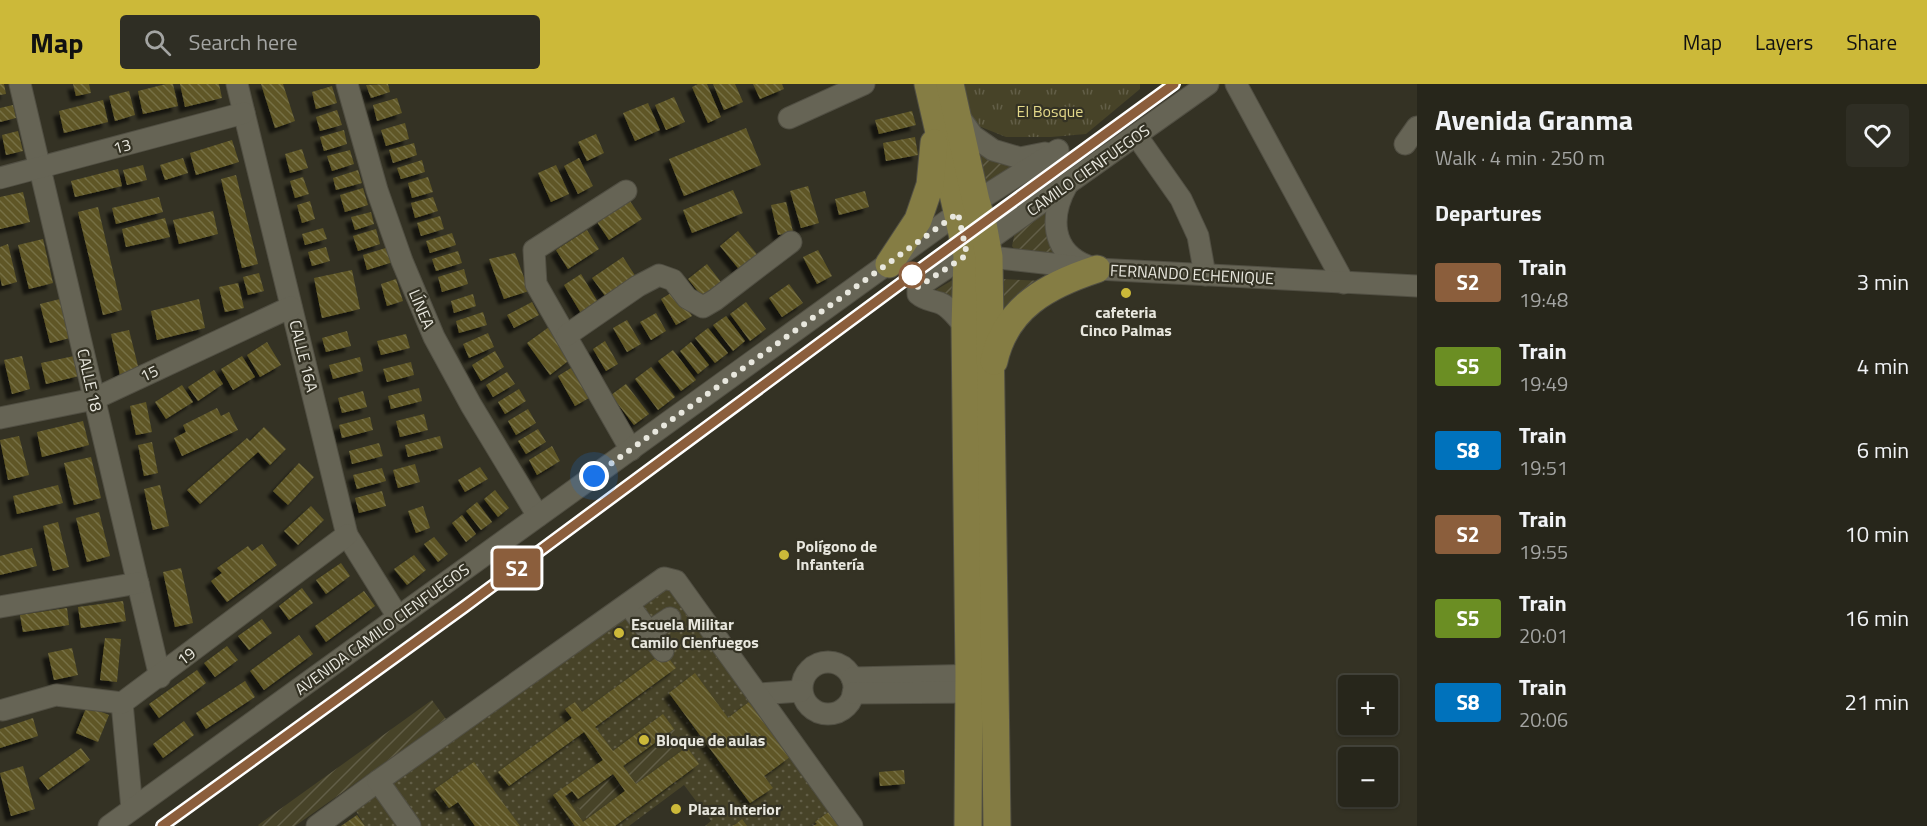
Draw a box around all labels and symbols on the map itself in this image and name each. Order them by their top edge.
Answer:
park label: El Bosque [1017,99,1083,123]
street label: CAMILO CIENFUEGOS [1021,118,1155,222]
street label: 13 [110,132,134,160]
street label: FERNANDO ECHENIQUE [1109,258,1275,290]
unlabelled marker [899,262,925,288]
street label: LÍNEA [403,286,441,333]
marker: cafeteria Cinco Palmas [1119,286,1133,300]
place label: cafeteria Cinco Palmas [1080,300,1172,342]
street label: CALLE 16A [283,317,325,395]
street label: CALLE 18 [71,346,109,414]
street label: 15 [136,358,162,388]
your location [579,461,609,491]
place label: Polígono de Infantería [796,534,877,576]
line badge: S2 [490,548,544,588]
marker: Polígono de Infantería [777,548,791,562]
street label: AVENIDA CAMILO CIENFUEGOS [290,557,474,701]
place label: Escuela Militar Camilo Cienfuegos [631,612,759,654]
marker: Escuela Militar Camilo Cienfuegos [612,626,626,640]
street label: 19 [172,641,200,671]
place label: Bloque de aulas [656,728,765,752]
marker: Bloque de aulas [637,733,651,747]
place label: Plaza Interior [688,797,781,821]
marker: Plaza Interior [669,802,683,816]

